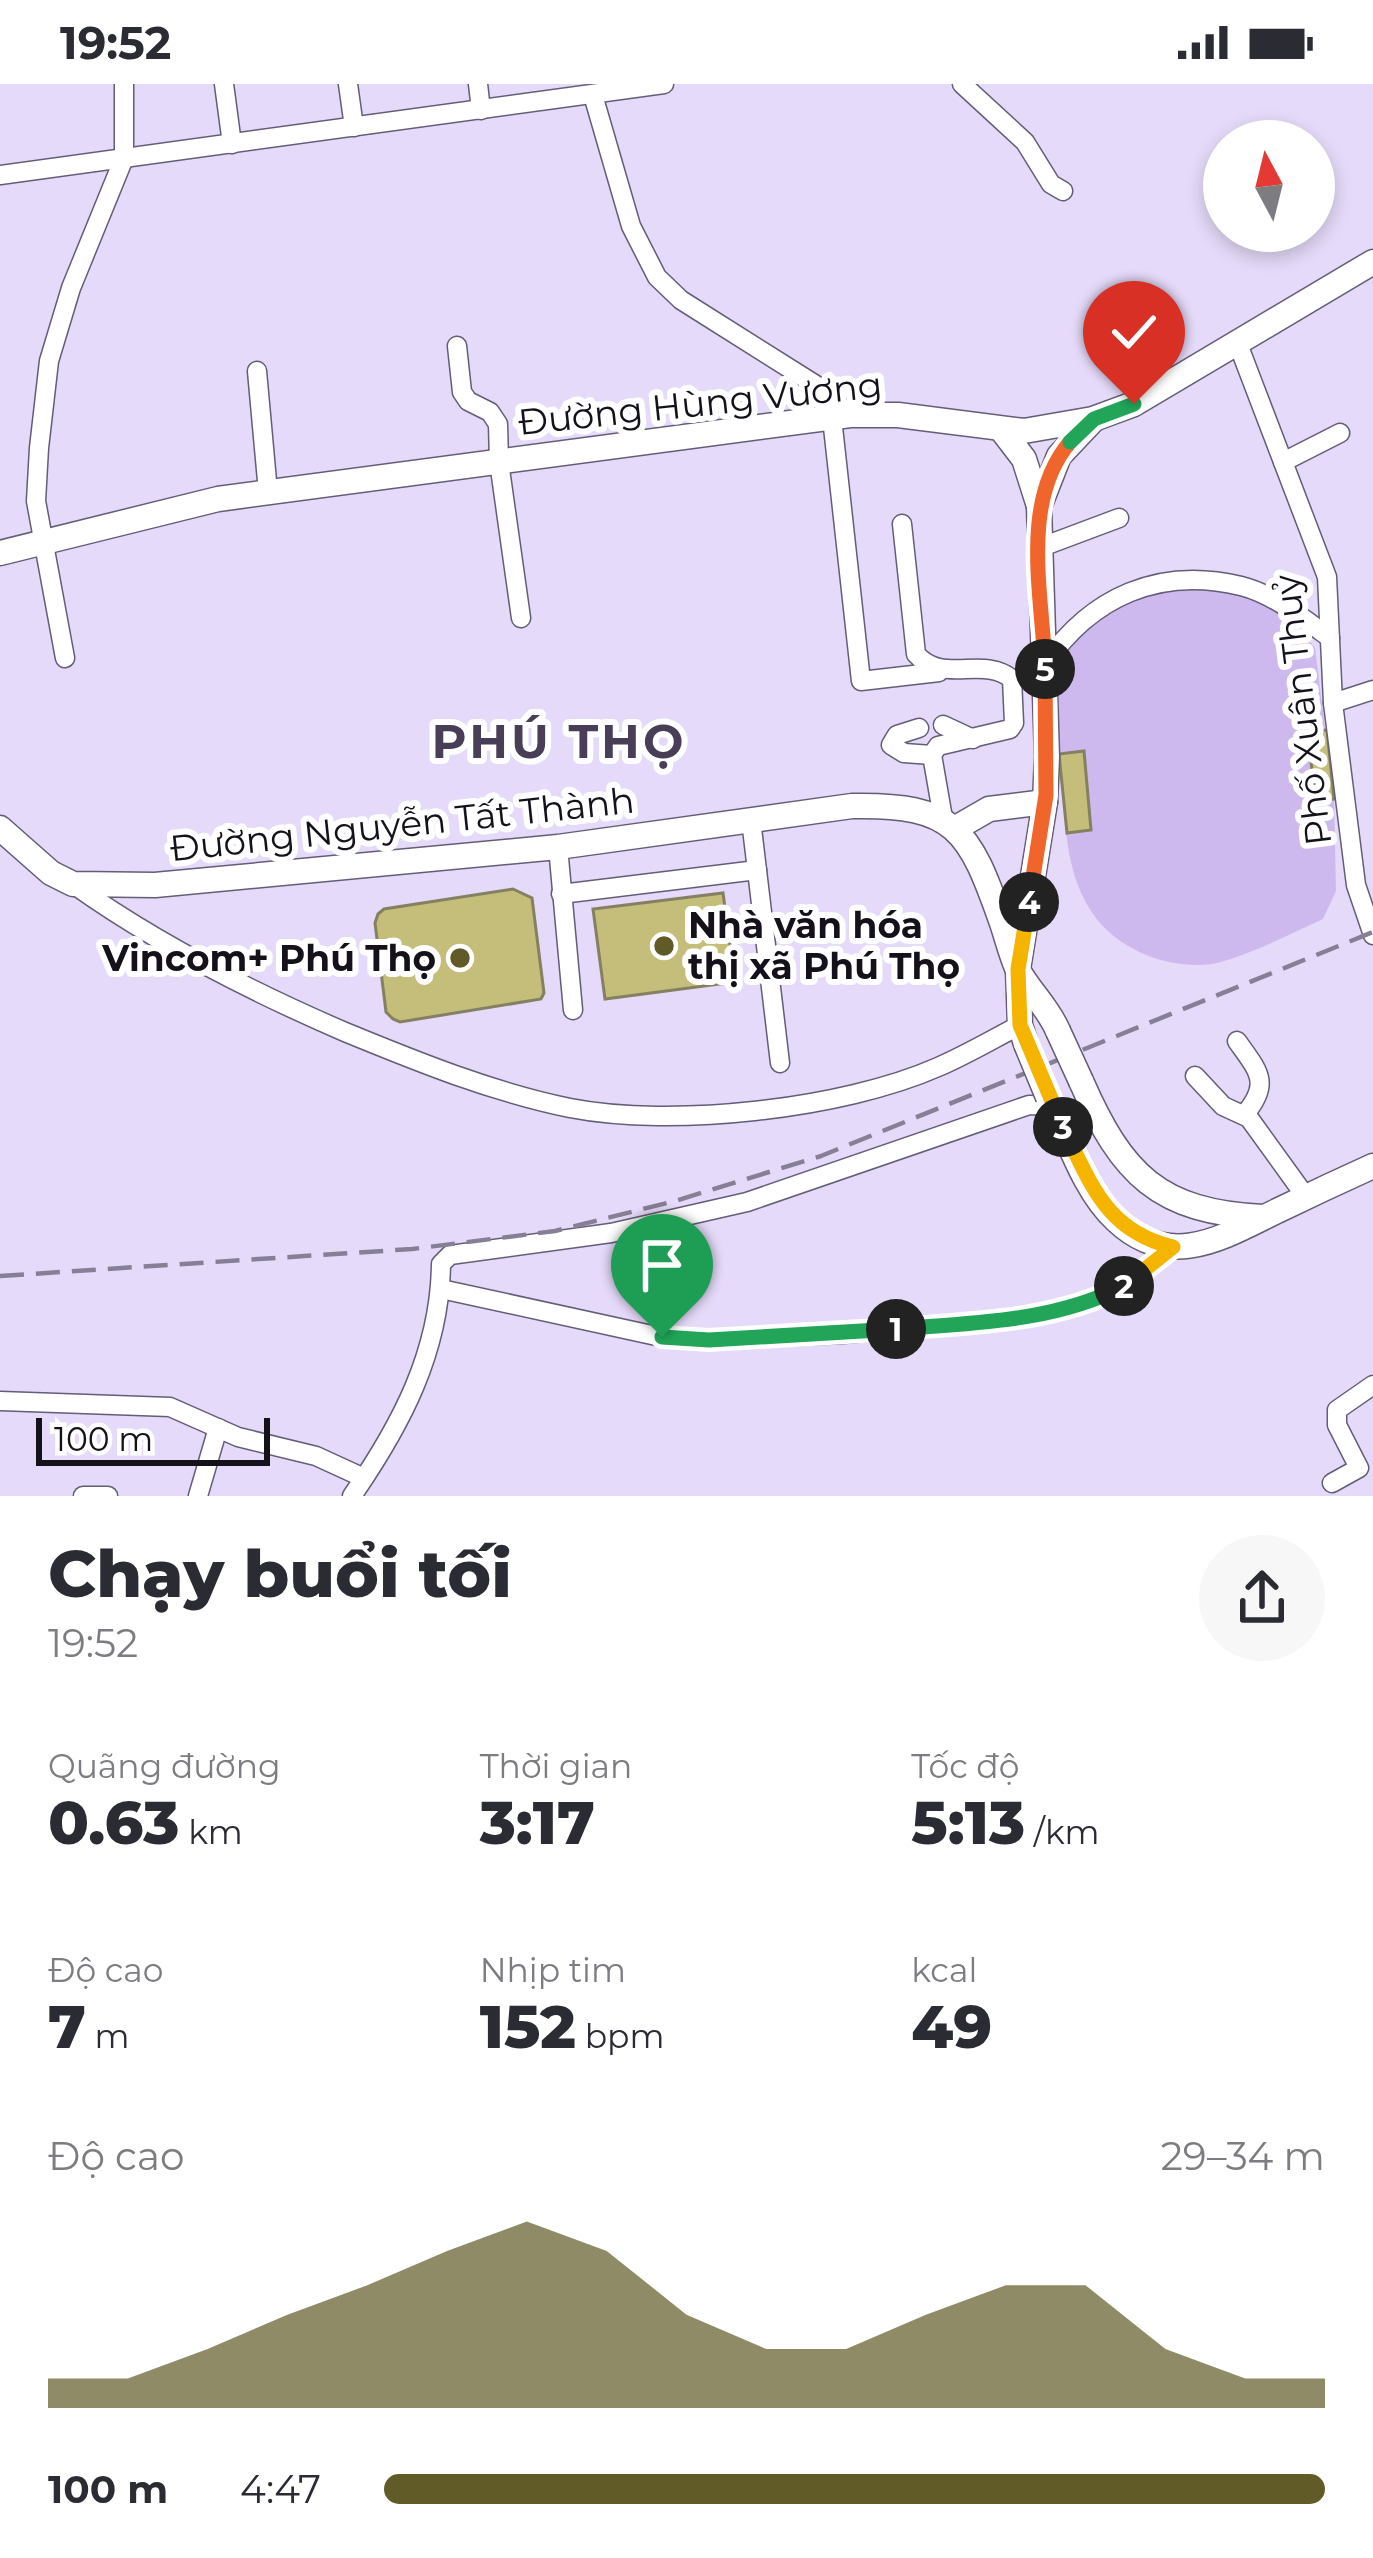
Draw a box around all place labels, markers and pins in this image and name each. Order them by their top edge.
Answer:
pin [1083,281,1185,404]
pin: 5 [1015,639,1075,699]
pin: 4 [999,872,1059,932]
place label: Nhà văn hóa thị xã Phú Thọ [688,903,960,988]
marker: Nhà văn hóa thị xã Phú Thọ [651,933,677,959]
place label: Vincom+ Phú Thọ [101,936,436,980]
marker: Vincom+ Phú Thọ [447,945,473,971]
pin: 3 [1033,1097,1093,1157]
pin [611,1214,713,1337]
pin: 2 [1094,1256,1154,1316]
pin: 1 [866,1299,926,1359]

